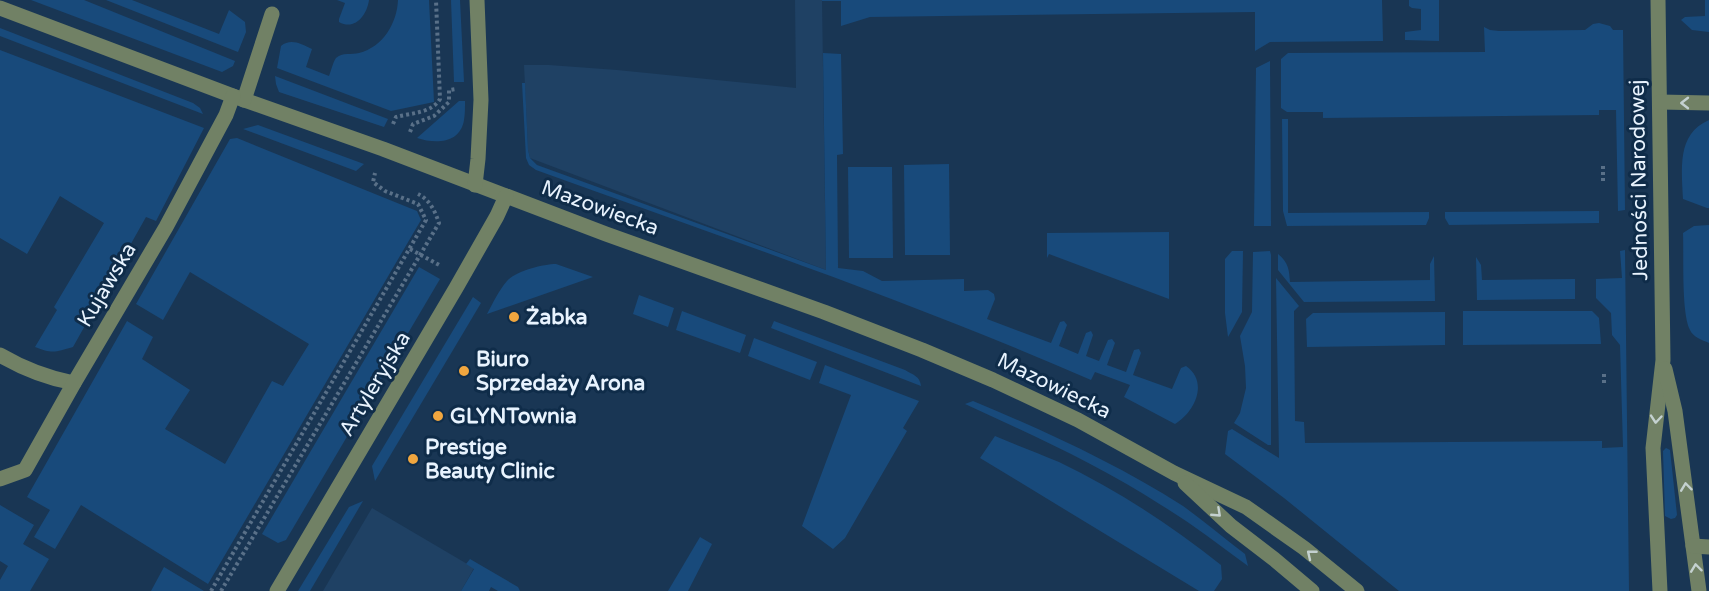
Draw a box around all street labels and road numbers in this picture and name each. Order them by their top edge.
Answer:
street label: Jedności Narodowej [1625,79,1653,281]
street label: Mazowiecka [538,175,662,241]
street label: Kujawska [72,238,142,332]
street label: Artyleryjska [334,327,416,441]
street label: Mazowiecka [993,348,1115,424]

